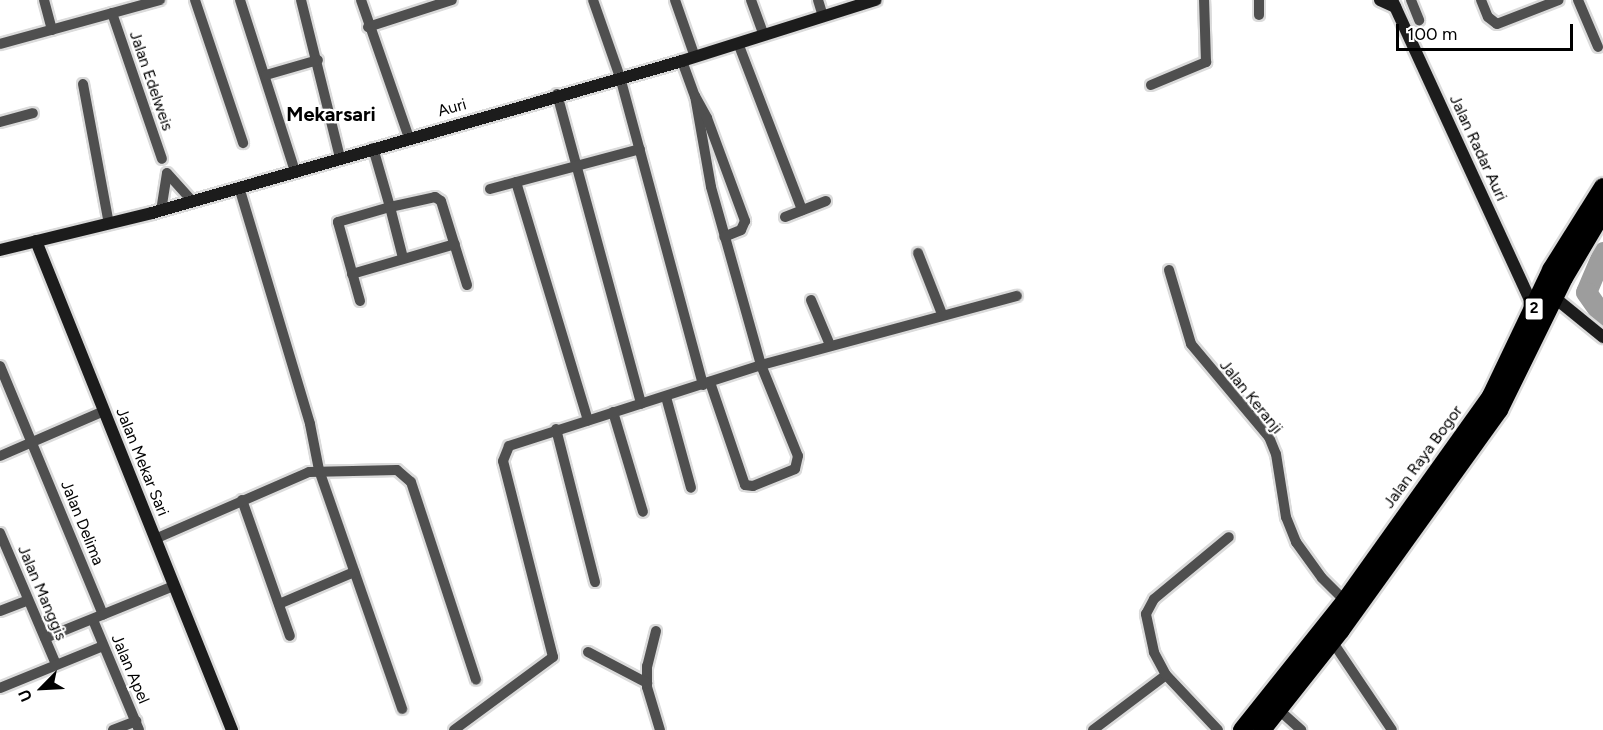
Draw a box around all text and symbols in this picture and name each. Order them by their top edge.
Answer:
scale bar [1399,12,1576,50]
text: 100 m [1407,23,1457,45]
street label: Jalan Edelweis [125,29,177,133]
street label: Jalan Radar Auri [1445,92,1511,204]
street label: Auri [435,95,469,121]
district label: Mekarsari [286,102,376,126]
road number: 2 [1524,297,1544,321]
street label: Jalan Keranji [1215,356,1287,438]
street label: Jalan Raya Bogor [1379,402,1467,512]
street label: Jalan Mekar Sari [111,405,173,519]
street label: Jalan Delima [56,478,108,568]
street label: Jalan Manggis [13,543,71,643]
street label: Jalan Apel [107,631,153,707]
north arrow [12,658,72,718]
text: U [14,687,36,705]

